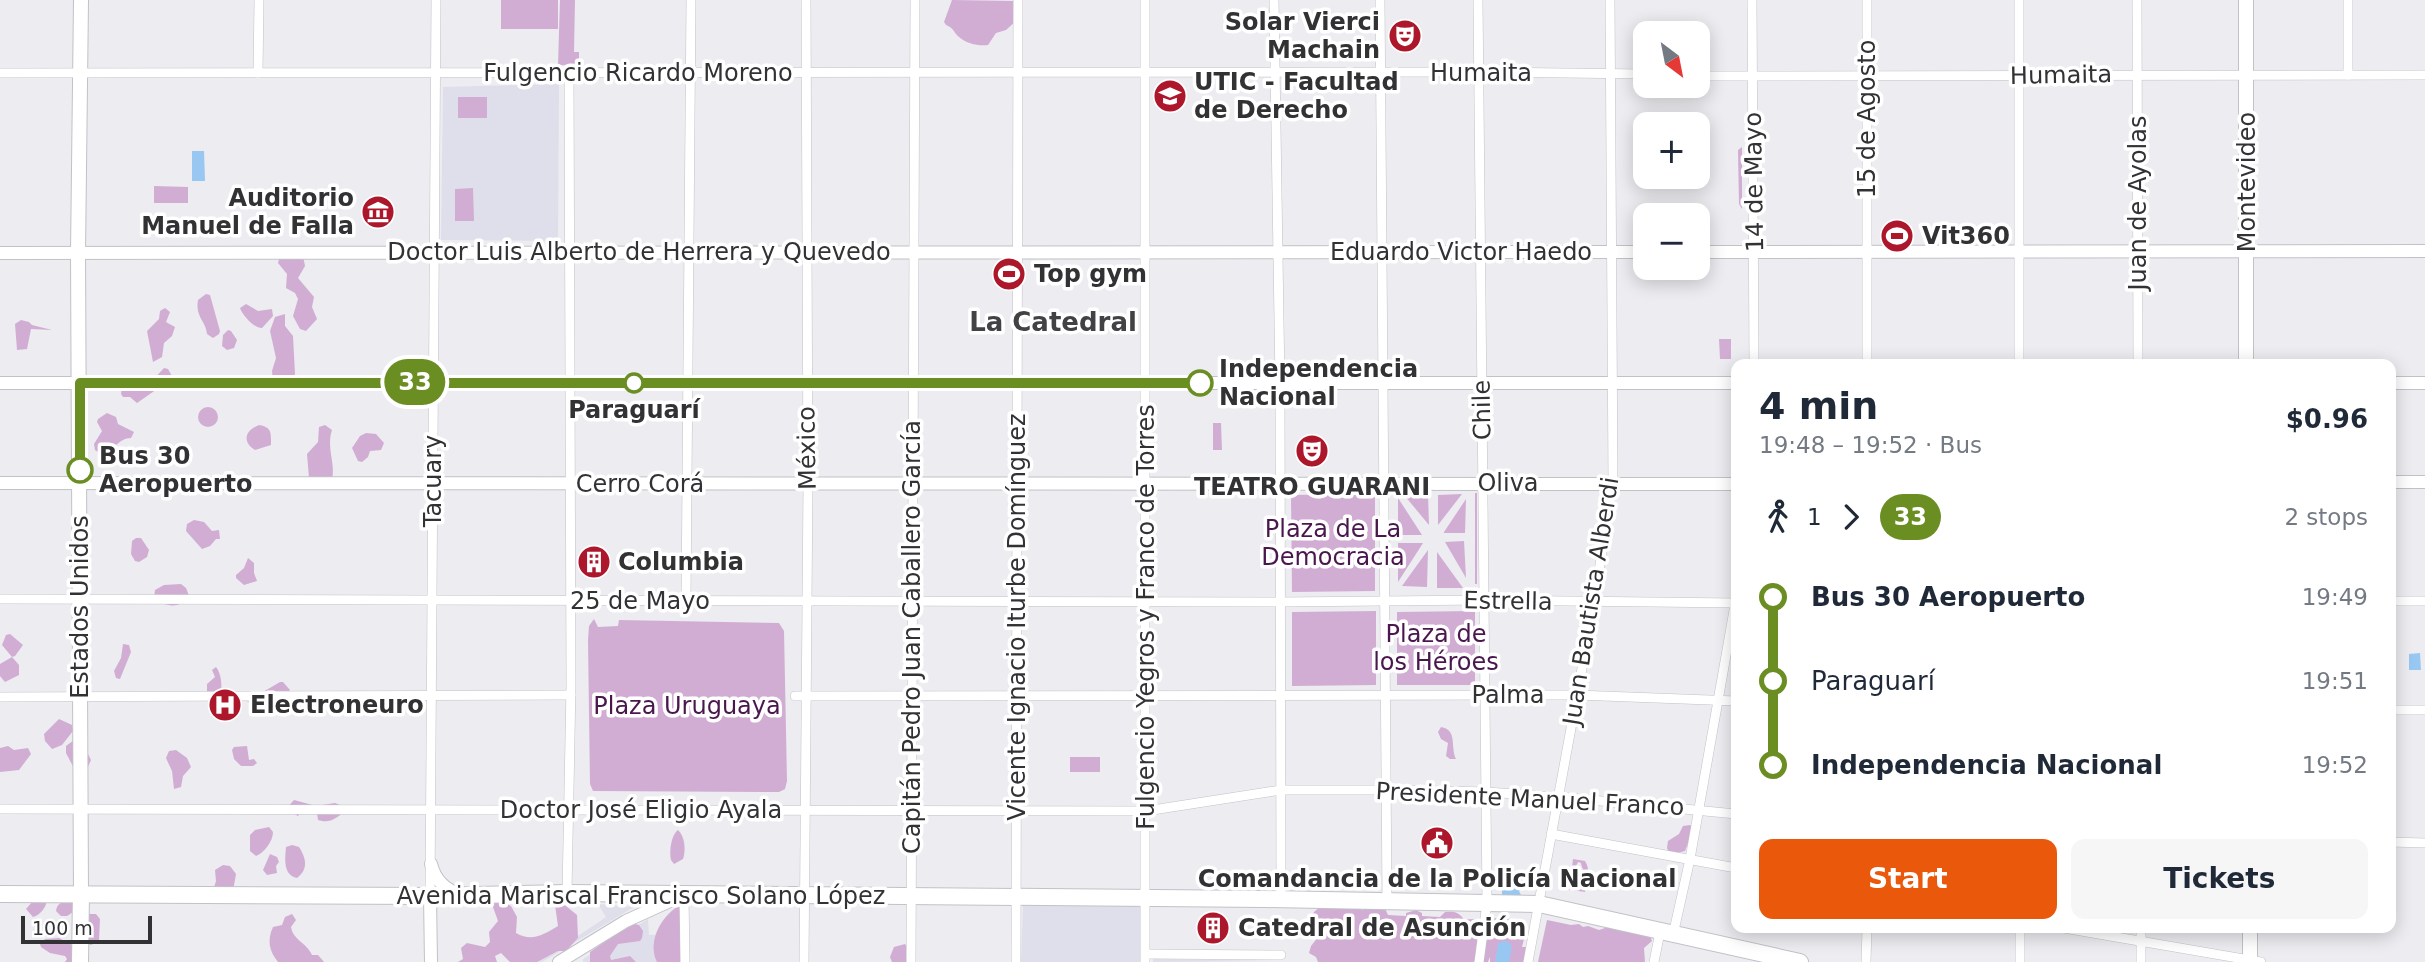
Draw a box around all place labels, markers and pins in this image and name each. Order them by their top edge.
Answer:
place label: Solar Vierci Machain [1225,8,1380,64]
theatre icon: Solar Vierci Machain [1386,17,1424,55]
place label: UTIC - Facultad de Derecho [1194,68,1399,124]
school or university icon: UTIC - Facultad de Derecho [1151,77,1189,115]
place label: Auditorio Manuel de Falla [141,184,354,240]
museum icon: Auditorio Manuel de Falla [359,193,397,231]
sports icon: Vit360 [1878,217,1916,255]
place label: Vit360 [1922,222,2010,250]
sports icon: Top gym [990,255,1028,293]
place label: Top gym [1034,260,1147,288]
place label: Independencia Nacional [1219,355,1418,411]
marker: Independencia Nacional [1187,370,1213,396]
marker: Paraguarí [624,373,644,393]
place label: Paraguarí [568,396,702,424]
theatre icon: TEATRO GUARANI [1293,432,1331,470]
place label: Bus 30 Aeropuerto [99,442,253,498]
marker: Bus 30 Aeropuerto [67,457,93,483]
place label: TEATRO GUARANI [1194,473,1430,501]
building icon: Columbia [575,543,613,581]
place label: Columbia [618,548,744,576]
hospital icon: Electroneuro [206,686,244,724]
place label: Electroneuro [250,691,424,719]
public building icon: Comandancia de la Policía Nacional [1418,824,1456,862]
place label: Comandancia de la Policía Nacional [1198,865,1676,893]
building icon: Catedral de Asunción [1194,909,1232,947]
place label: Catedral de Asunción [1238,914,1526,942]

